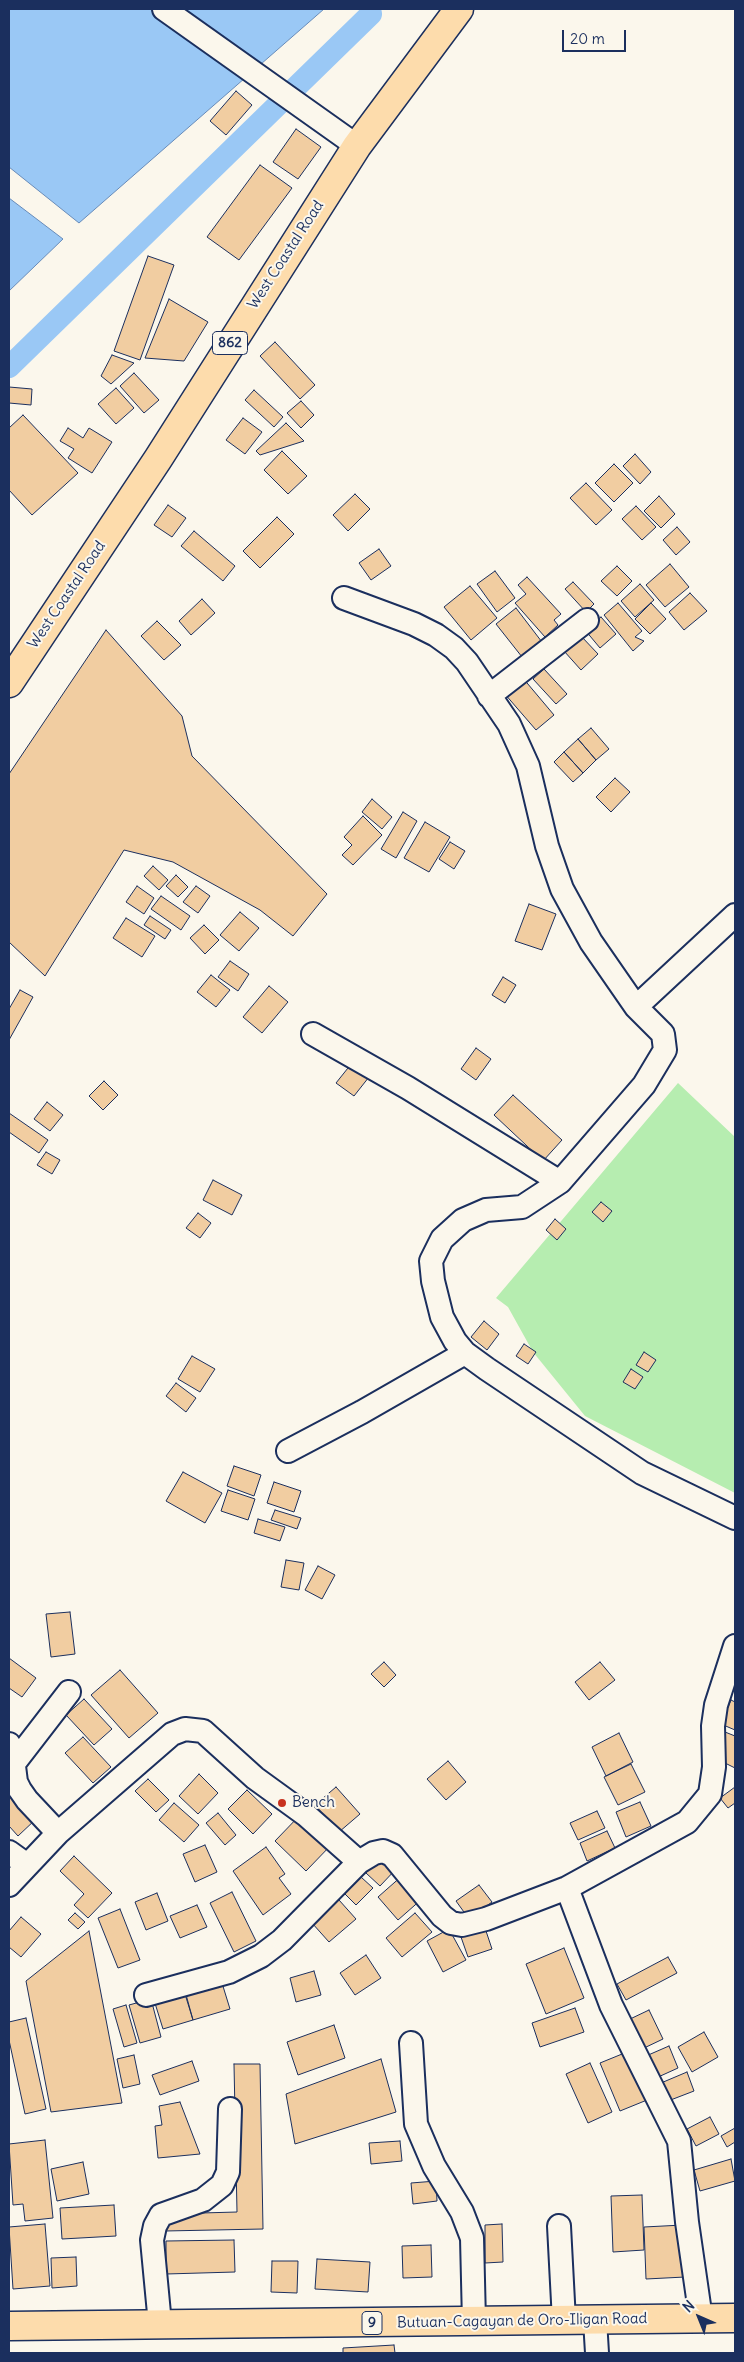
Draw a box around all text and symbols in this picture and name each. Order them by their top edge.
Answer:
scale bar [564,20,628,52]
text: 20 m [570,29,605,48]
street label: West Coastal Road [244,197,328,313]
road number: 862 [212,332,248,354]
street label: West Coastal Road [24,538,110,652]
place label: Bench [292,1794,335,1812]
marker: Bench [276,1797,288,1809]
north arrow [674,2292,724,2342]
text: N [679,2296,698,2316]
street label: Butuan-Cagayan de Oro-Iligan Road [397,2310,647,2332]
road number: 9 [362,2312,382,2334]

